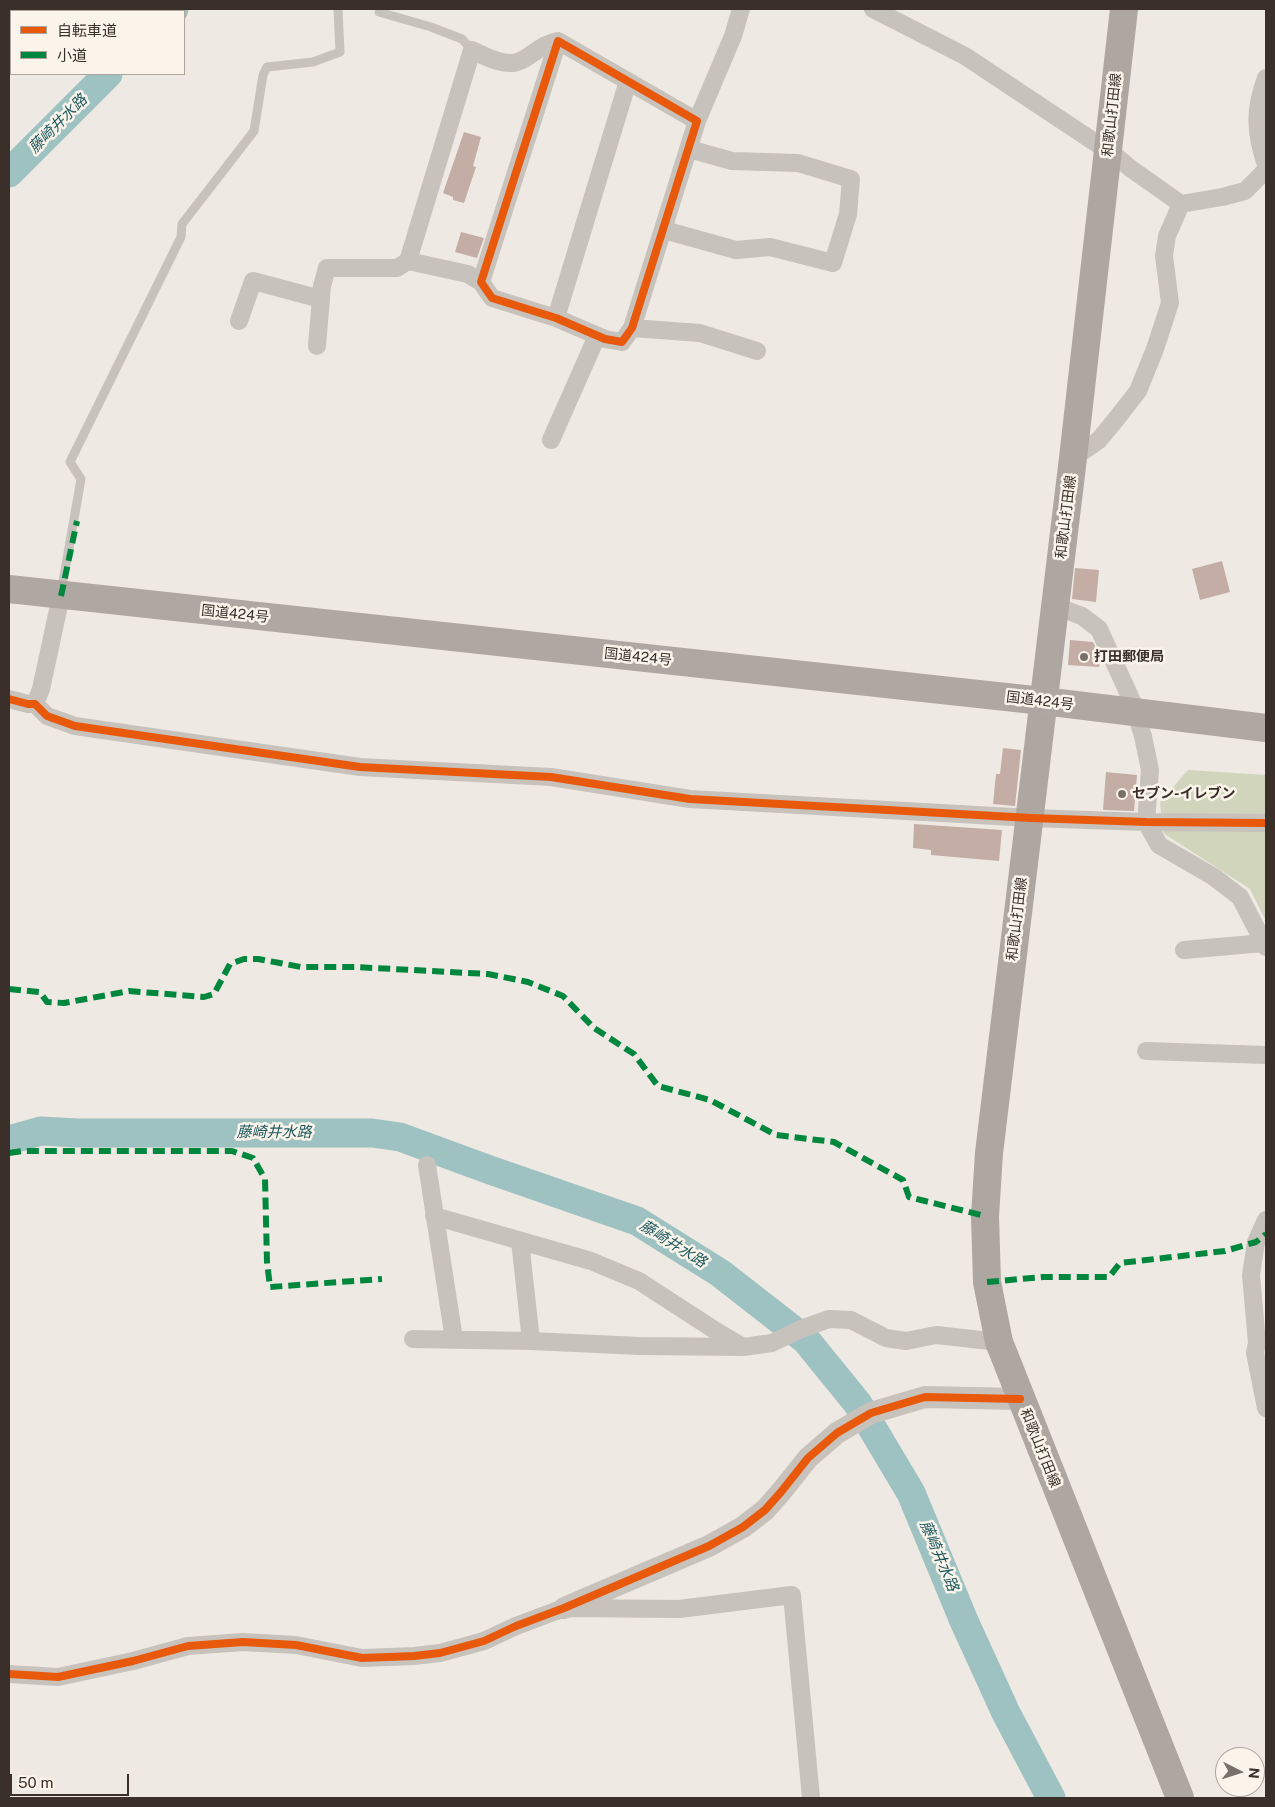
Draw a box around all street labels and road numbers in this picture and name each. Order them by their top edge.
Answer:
street label: 和歌山打田線 [1099,72,1125,158]
street label: 和歌山打田線 [1053,474,1079,560]
street label: 国道424号 [200,602,270,626]
street label: 国道424号 [603,645,673,669]
street label: 国道424号 [1005,689,1075,713]
street label: 和歌山打田線 [1004,876,1030,962]
street label: 和歌山打田線 [1016,1406,1064,1490]

